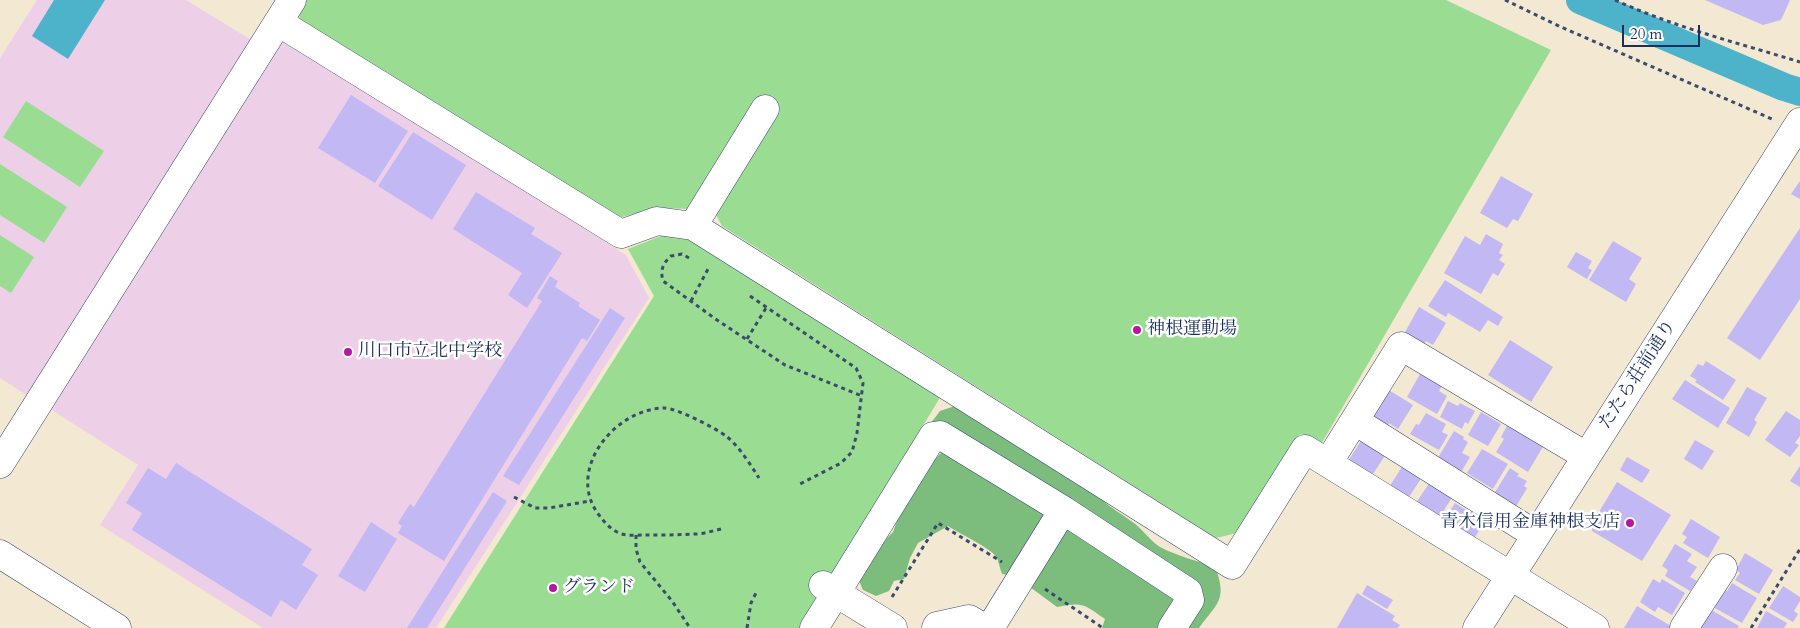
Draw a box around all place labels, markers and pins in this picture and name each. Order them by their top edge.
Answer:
place label: 神根運動場 [1147,319,1237,341]
marker: 神根運動場 [1131,324,1143,336]
place label: 川口市立北中学校 [358,341,502,363]
marker: 川口市立北中学校 [342,346,354,358]
place label: 青木信用金庫神根支店 [1440,512,1620,534]
marker: 青木信用金庫神根支店 [1624,517,1636,529]
place label: グランド [563,577,635,599]
marker: グランド [547,582,559,594]

